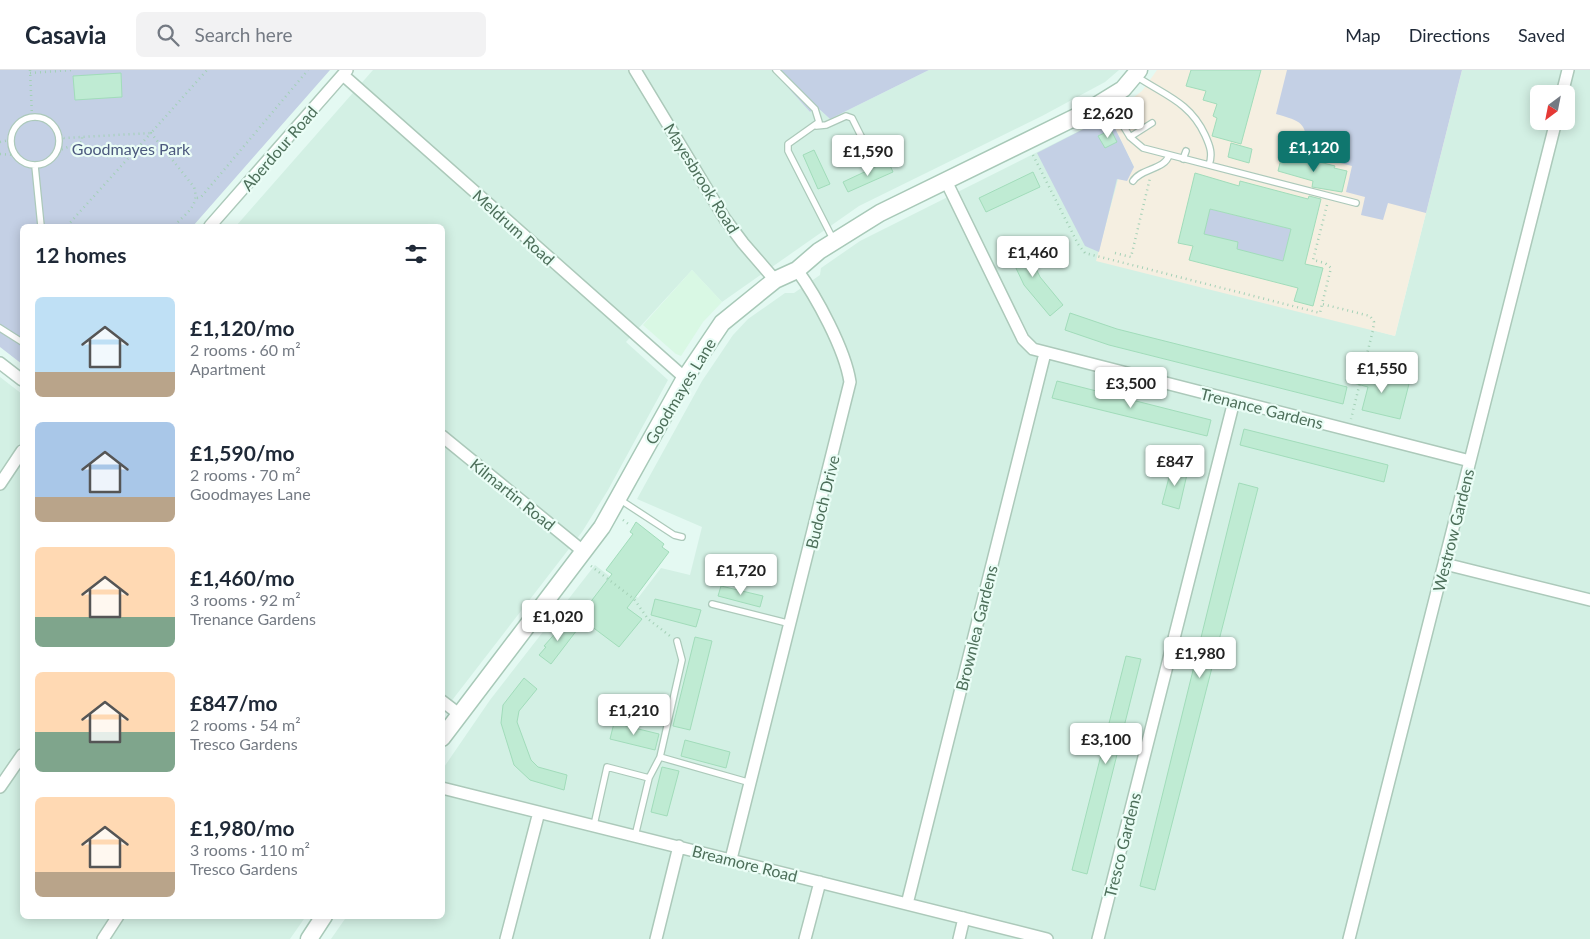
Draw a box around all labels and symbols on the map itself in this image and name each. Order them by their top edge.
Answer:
north arrow [1530,85,1575,130]
pin: £2,620 [1067,97,1149,139]
street label: Aberdour Road [237,102,321,194]
street label: Mayesbrook Road [661,119,743,237]
pin: £1,120 [1273,131,1355,173]
pin: £1,590 [827,134,909,177]
park label: Goodmayes Park [72,139,191,158]
street label: Meldrum Road [469,185,559,269]
pin: £1,460 [992,236,1074,278]
street label: Goodmayes Lane [641,334,719,448]
pin: £1,550 [1341,352,1423,394]
pin: £3,500 [1090,366,1172,409]
street label: Trenance Gardens [1199,384,1325,432]
pin: £847 [1145,444,1205,487]
street label: Budoch Drive [801,453,843,551]
street label: Kilmartin Road [467,454,559,534]
street label: Westrow Gardens [1429,467,1477,593]
pin: £1,720 [700,554,782,596]
street label: Brownlea Gardens [951,563,1001,693]
pin: £1,020 [517,600,599,642]
pin: £1,980 [1159,636,1241,679]
pin: £1,210 [593,694,675,736]
pin: £3,100 [1065,722,1147,765]
street label: Tresco Gardens [1100,790,1144,899]
street label: Breamore Road [690,841,800,885]

